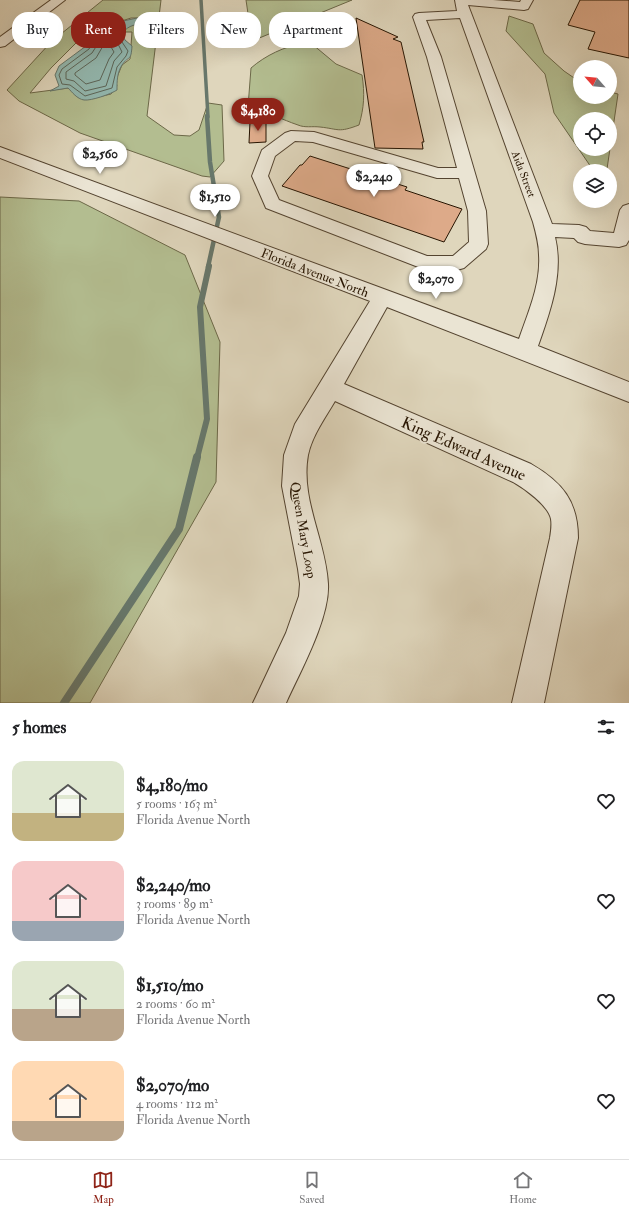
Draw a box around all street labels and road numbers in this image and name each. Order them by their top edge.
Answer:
street label: Aida Street [508,148,538,200]
street label: Florida Avenue North [258,245,371,301]
street label: King Edward Avenue [398,413,529,485]
street label: Queen Mary Loop [286,481,319,580]

